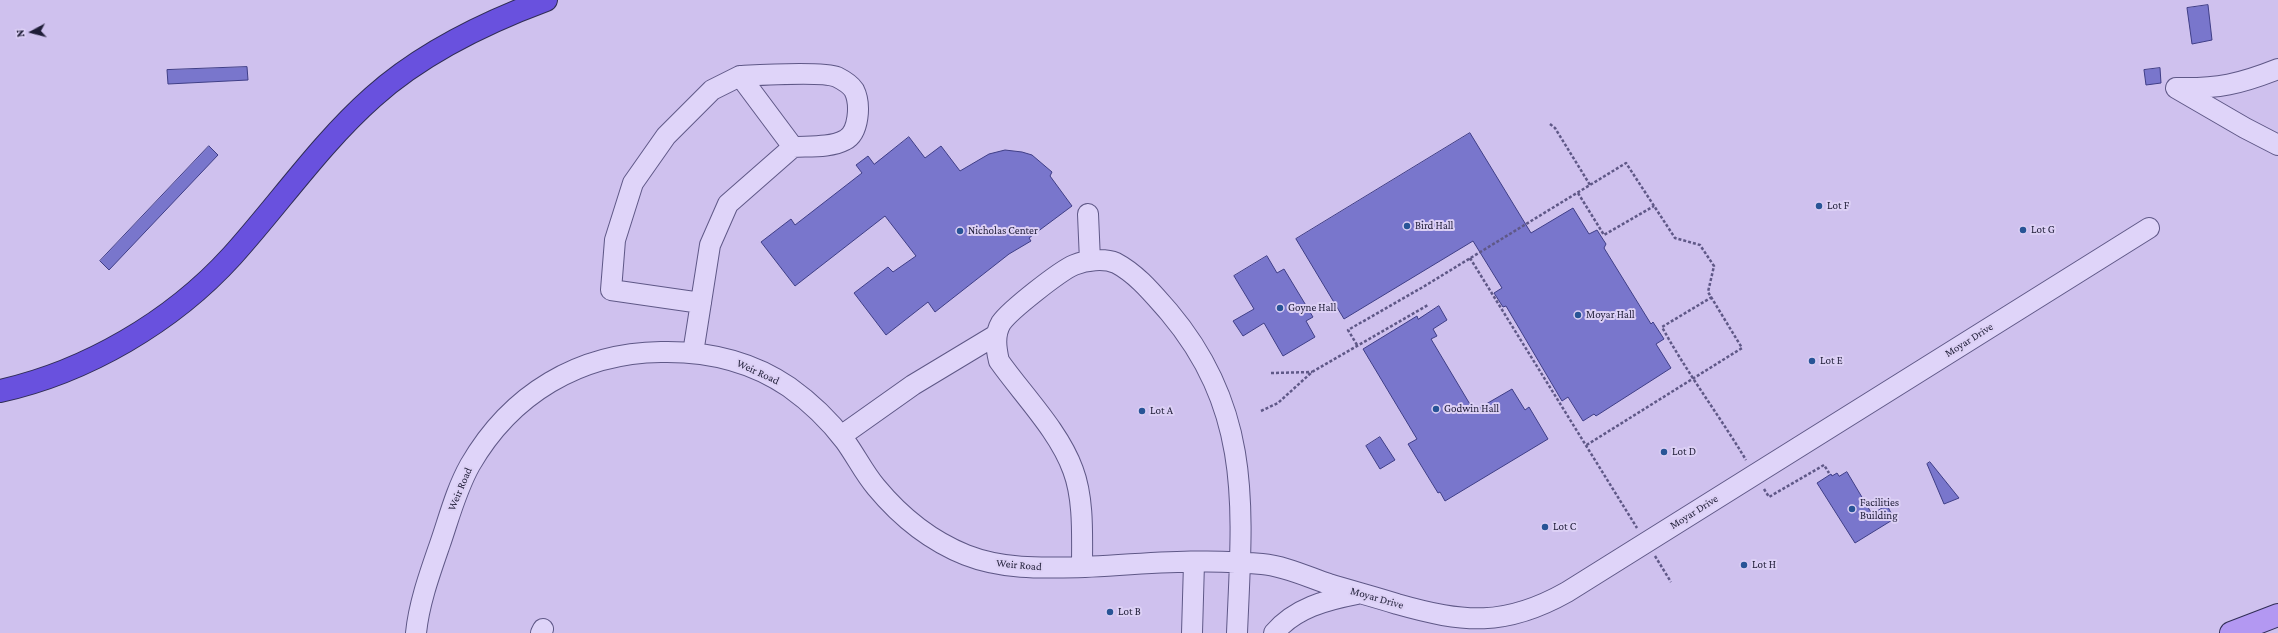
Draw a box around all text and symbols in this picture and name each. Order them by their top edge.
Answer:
north arrow [12,12,52,52]
text: N [14,29,27,38]
place label: Lot F [1827,199,1849,213]
marker: Lot F [1814,201,1824,211]
place label: Bird Hall [1415,219,1454,233]
marker: Bird Hall [1402,221,1412,231]
place label: Lot G [2031,223,2055,237]
place label: Nicholas Center [968,224,1038,238]
marker: Lot G [2018,225,2028,235]
marker: Nicholas Center [955,226,965,236]
place label: Goyne Hall [1288,301,1336,315]
marker: Goyne Hall [1275,303,1285,313]
place label: Moyar Hall [1586,308,1635,322]
marker: Moyar Hall [1573,310,1583,320]
street label: Moyar Drive [1942,320,1996,360]
place label: Lot E [1820,354,1843,368]
street label: Weir Road [735,356,781,388]
marker: Lot E [1807,356,1817,366]
place label: Godwin Hall [1444,402,1499,416]
place label: Lot A [1150,404,1173,418]
marker: Godwin Hall [1431,404,1441,414]
marker: Lot A [1137,406,1147,416]
place label: Lot D [1672,445,1696,459]
marker: Lot D [1659,447,1669,457]
street label: Weir Road [445,465,475,513]
street label: Moyar Drive [1667,492,1721,532]
place label: Facilities Building [1860,496,1899,522]
marker: Facilities Building [1847,504,1857,514]
place label: Lot C [1553,520,1576,534]
marker: Lot C [1540,522,1550,532]
street label: Weir Road [996,556,1042,574]
place label: Lot H [1752,558,1776,572]
marker: Lot H [1739,560,1749,570]
street label: Moyar Drive [1349,584,1405,612]
place label: Lot B [1118,605,1141,619]
marker: Lot B [1105,607,1115,617]

